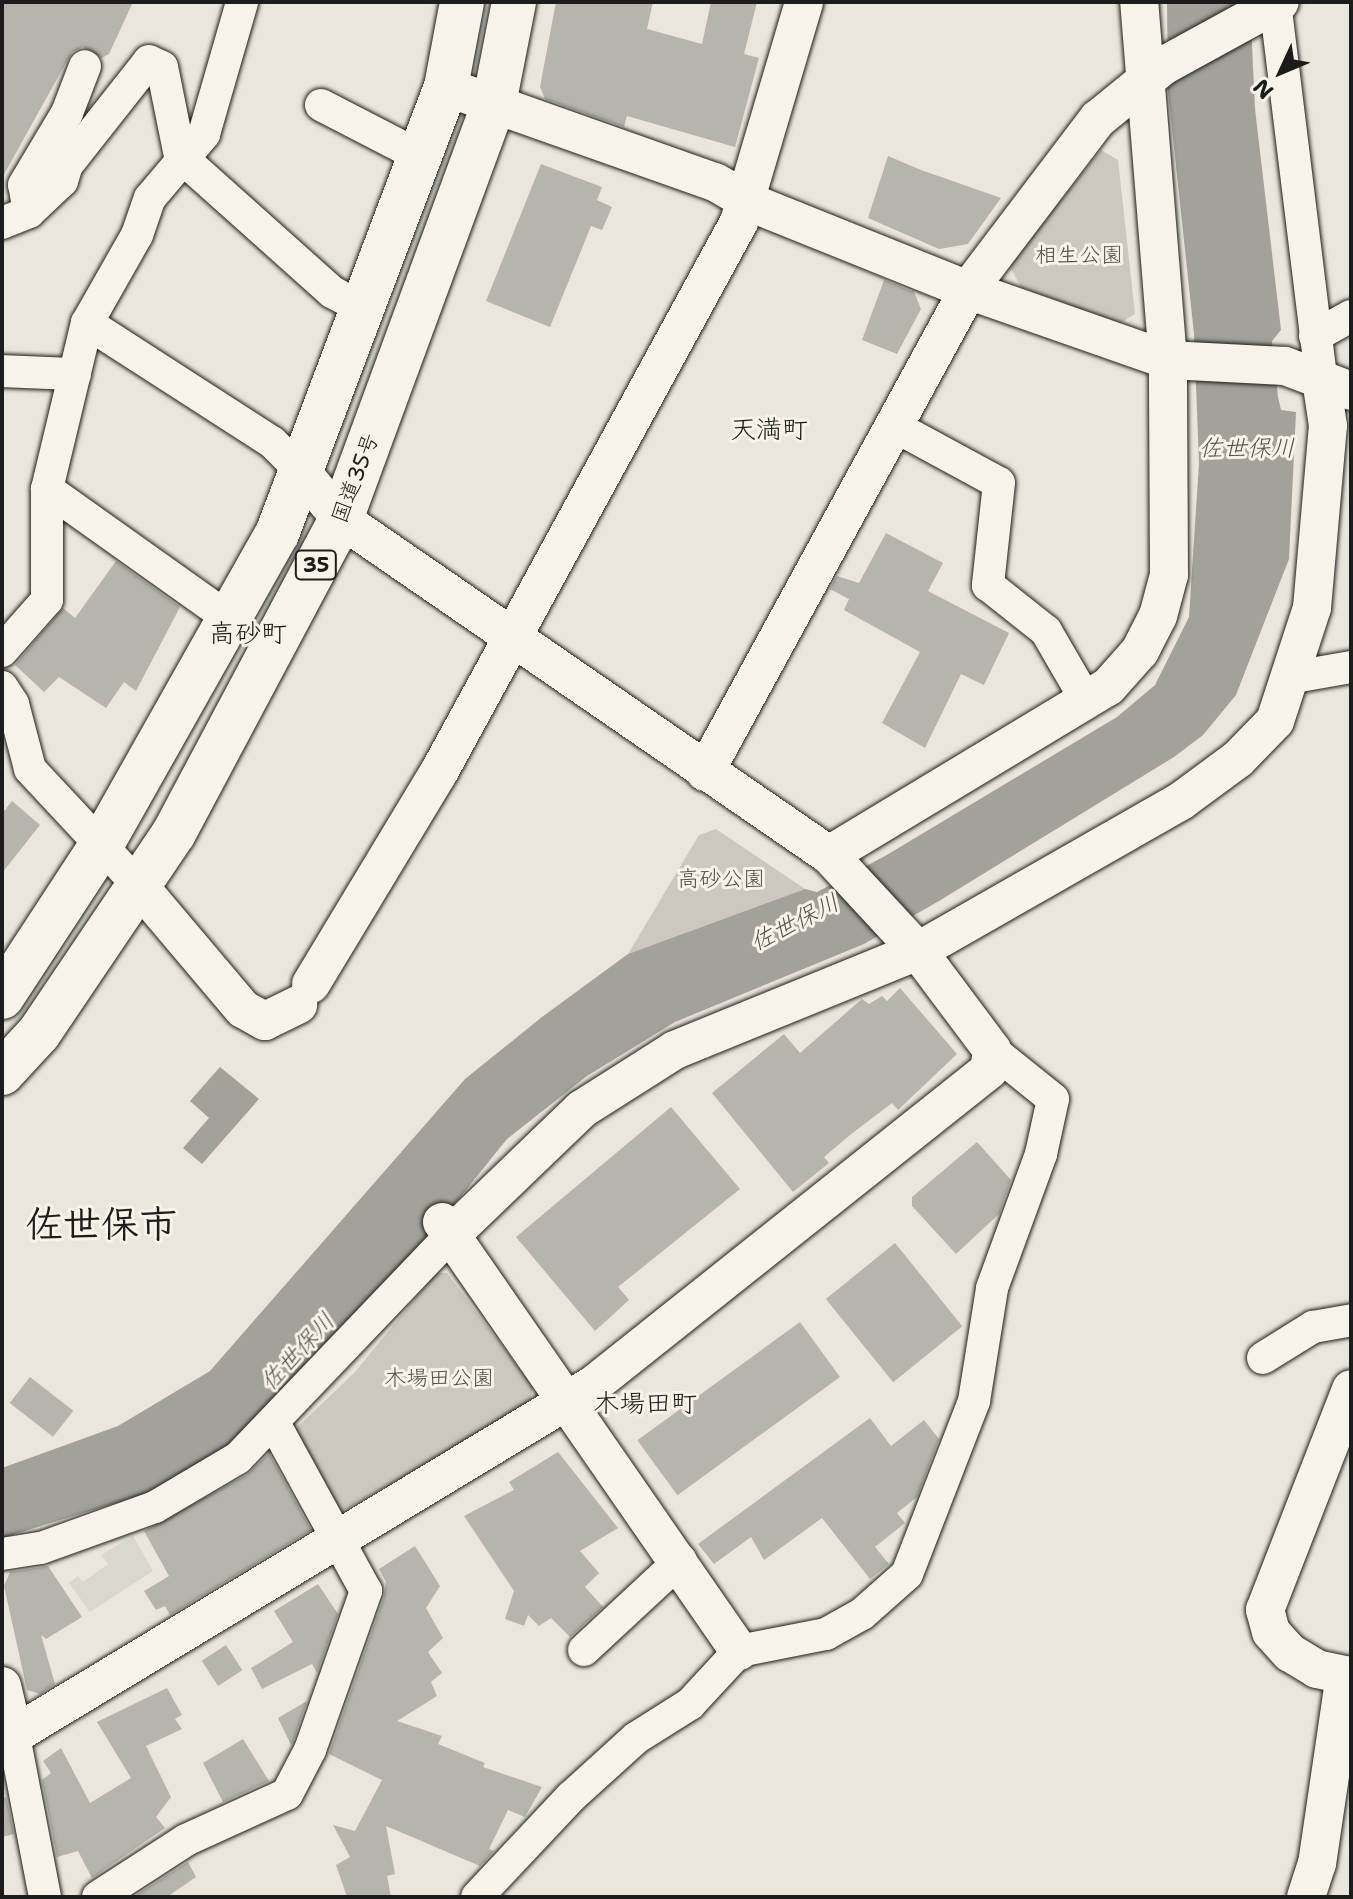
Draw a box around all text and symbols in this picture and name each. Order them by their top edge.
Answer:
north arrow [1241,32,1321,112]
text: N [1247,73,1280,105]
park label: 相生公園 [1035,242,1123,268]
district label: 天満町 [730,413,808,445]
street label: 国道35号 [326,429,384,527]
water label: 佐世保川 [1199,435,1295,463]
road number: 35 [294,549,338,581]
district label: 高砂町 [209,617,287,649]
park label: 高砂公園 [677,866,765,892]
water label: 佐世保川 [746,888,844,958]
district label: 佐世保市 [25,1201,177,1247]
water label: 佐世保川 [255,1307,341,1397]
park label: 木場田公園 [384,1365,494,1391]
district label: 木場田町 [593,1387,697,1419]

